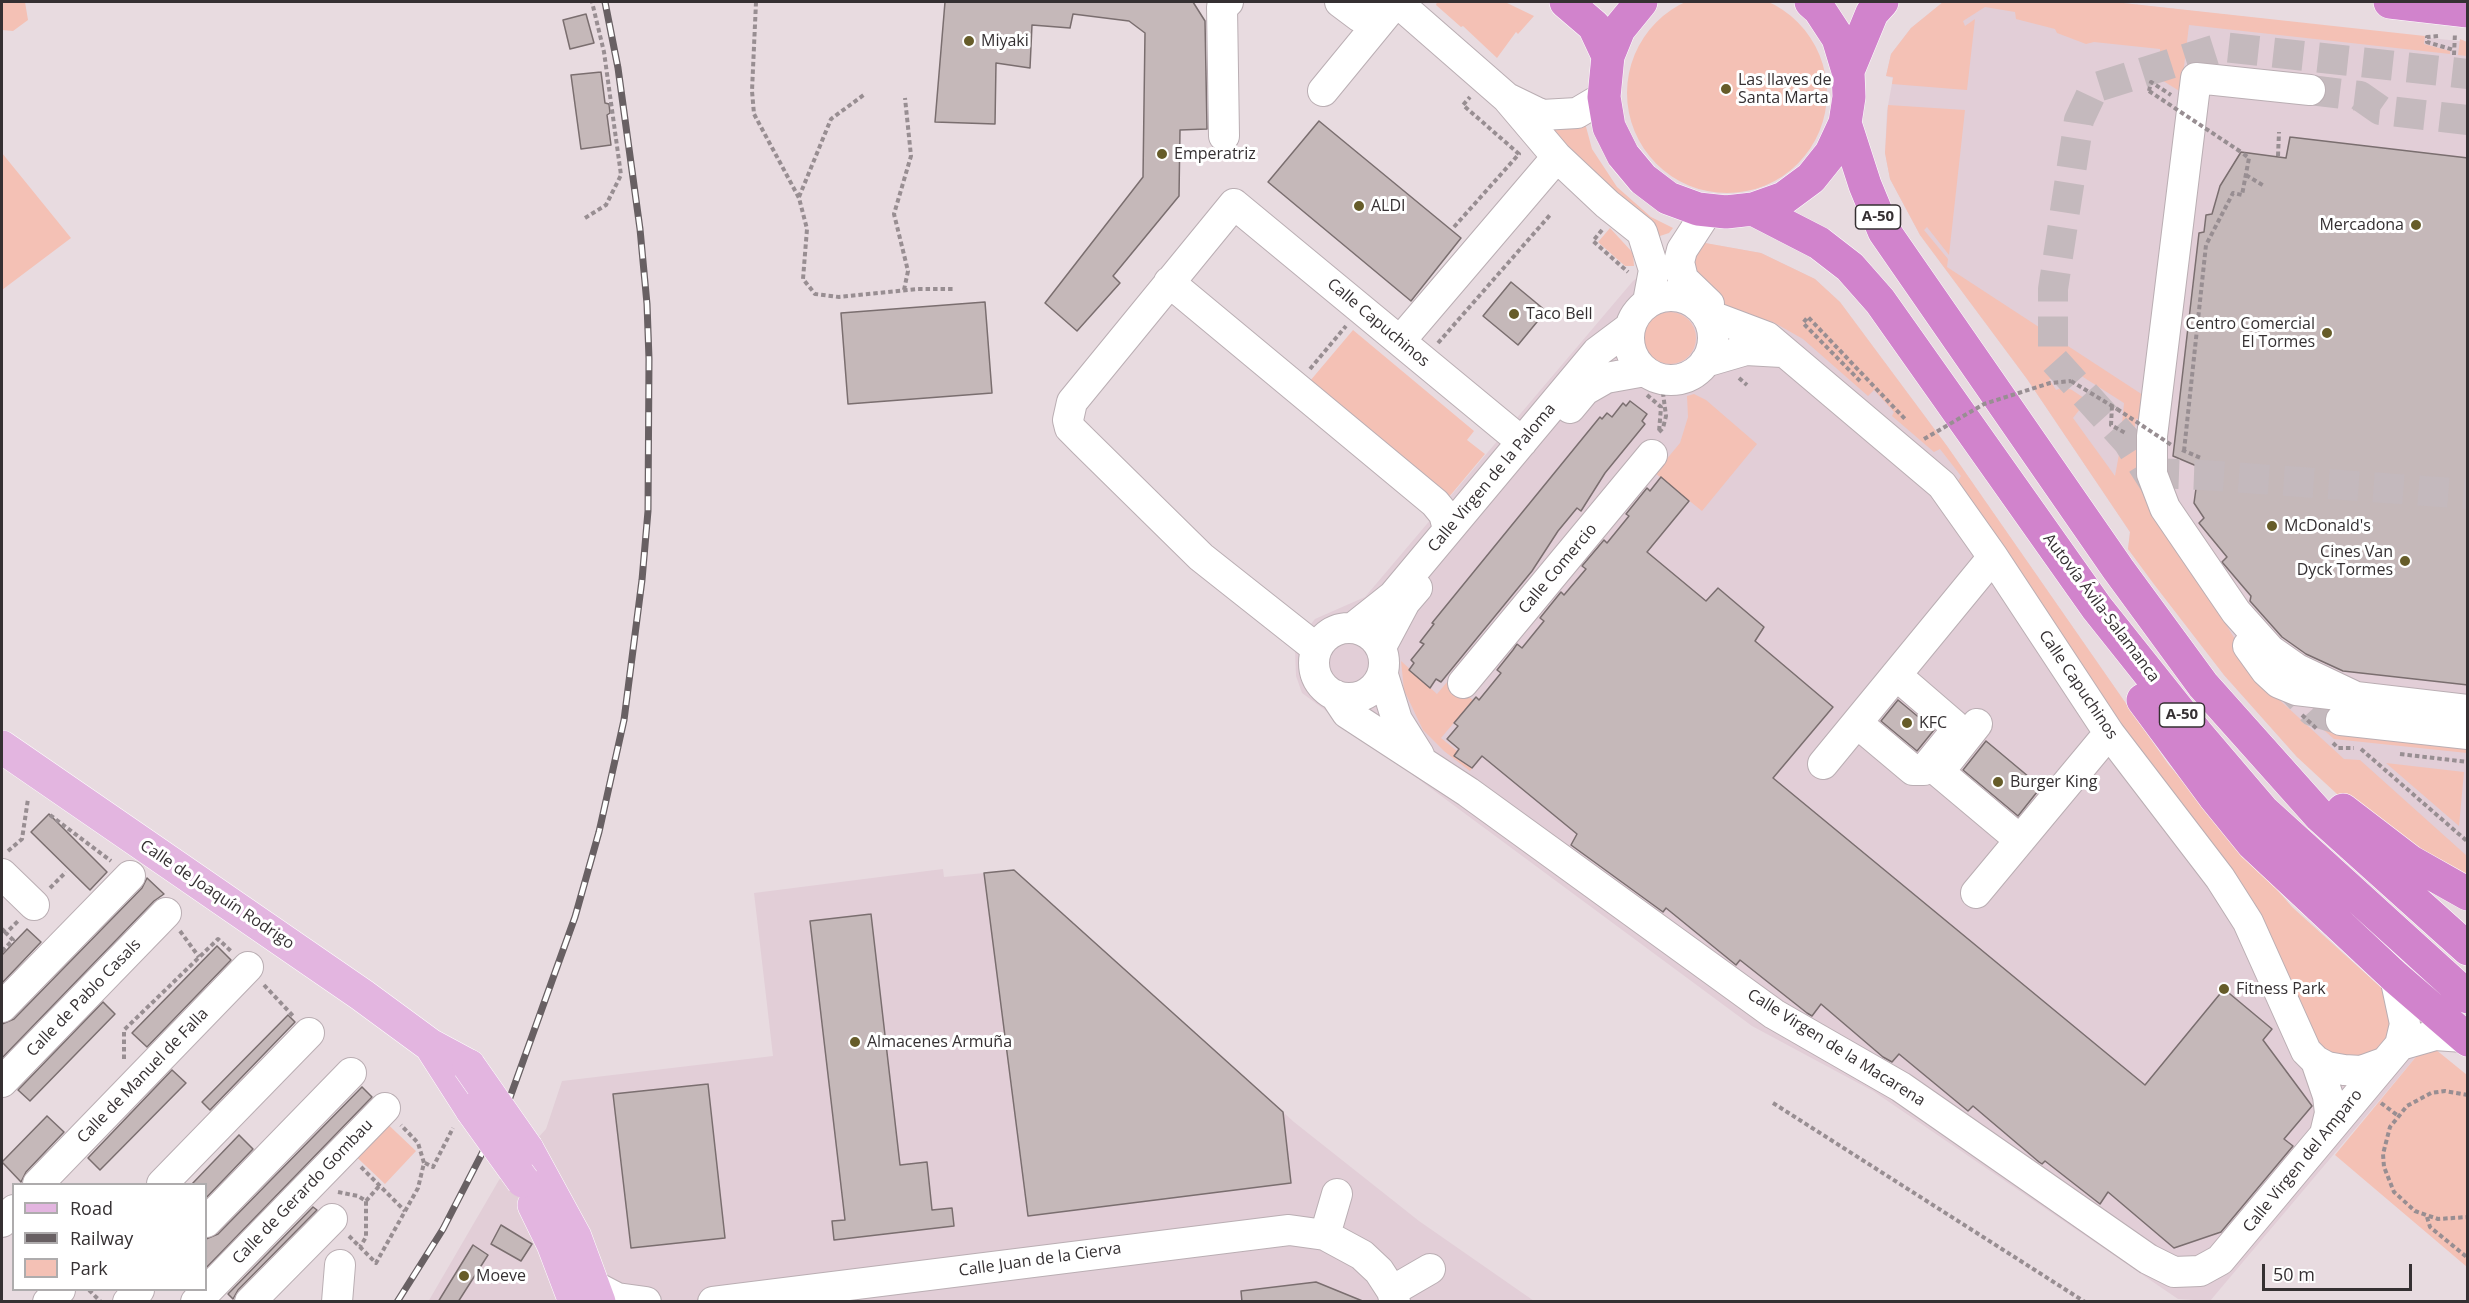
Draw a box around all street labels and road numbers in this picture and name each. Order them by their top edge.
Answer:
road number: A-50 [1856,205,1900,229]
street label: Calle Capuchinos [1323,275,1433,371]
street label: Calle Virgen de la Paloma [1424,400,1560,556]
street label: Calle Comercio [1515,520,1601,618]
street label: Autovía Ávila-Salamanca [2039,530,2163,686]
street label: Calle Capuchinos [2034,627,2122,743]
road number: A-50 [2160,703,2204,727]
street label: Calle de Joaquín Rodrigo [136,836,298,954]
street label: Calle de Pablo Casals [23,935,145,1061]
street label: Calle Virgen de la Macarena [1744,985,1928,1111]
street label: Calle de Manuel de Falla [73,1005,213,1147]
street label: Calle Virgen del Amparo [2239,1086,2367,1236]
street label: Calle de Gerardo Gombau [229,1116,377,1268]
street label: Calle Juan de la Cierva [958,1239,1122,1281]

